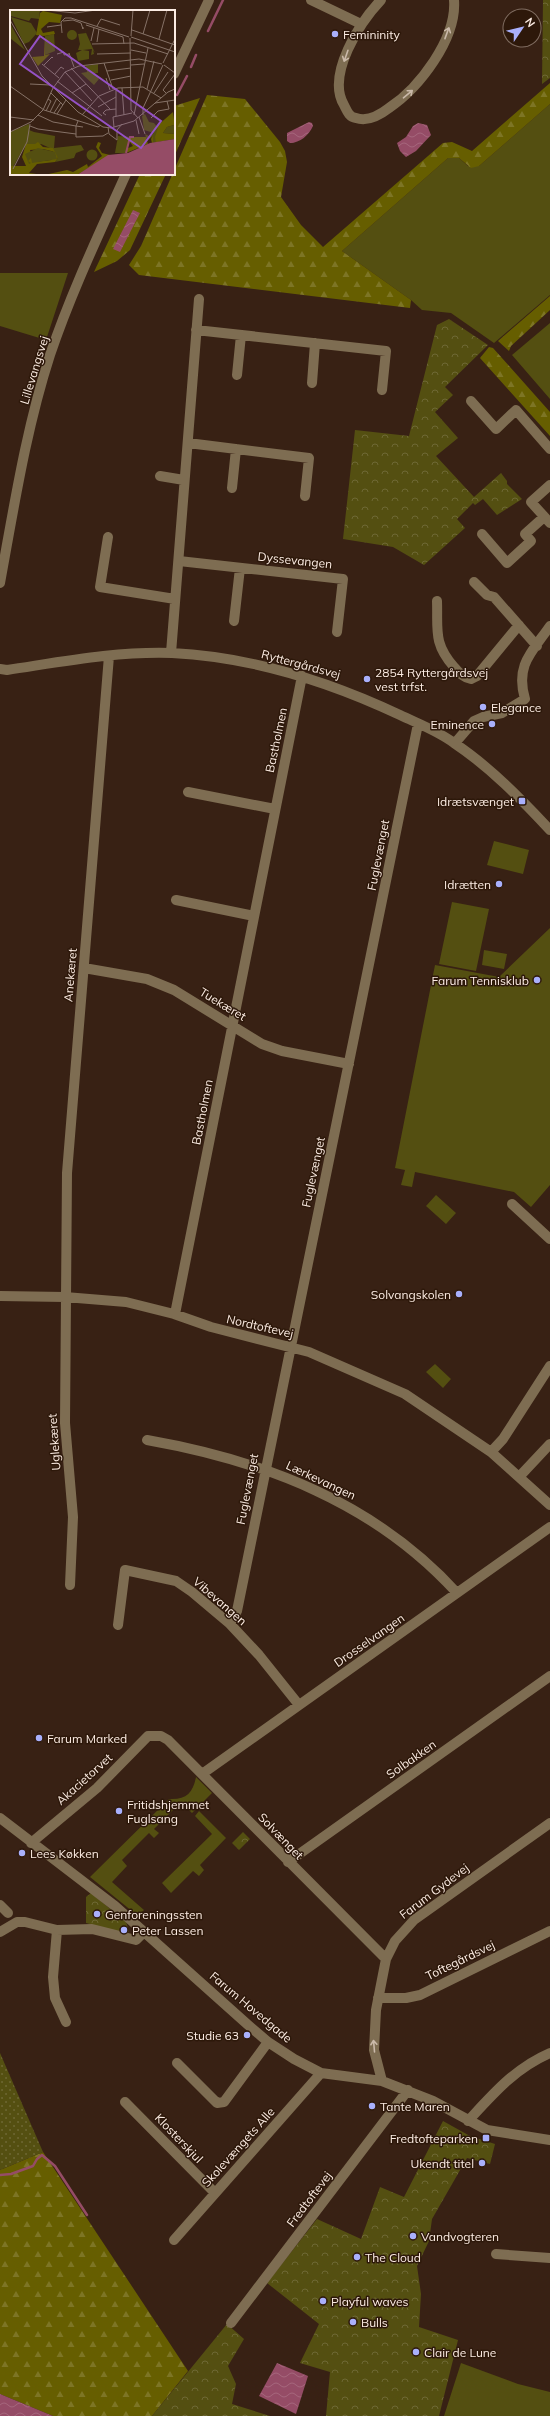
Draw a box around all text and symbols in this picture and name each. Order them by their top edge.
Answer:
north arrow [502,8,542,48]
inset map [10,10,175,175]
text: N [522,15,538,30]
place label: Femininity [343,27,400,42]
one-way arrow [444,27,451,40]
marker: Femininity [330,29,340,39]
one-way arrow [341,50,349,62]
one-way arrow [403,89,413,98]
street label: Lillevangsvej [16,334,52,406]
street label: Dyssevangen [257,549,333,571]
street label: Ryttergårdsvej [260,646,342,682]
place label: 2854 Ryttergårdsvej vest trfst. [375,665,488,694]
marker: 2854 Ryttergårdsvej vest trfst. [362,674,372,684]
place label: Elegance [491,700,541,715]
marker: Elegance [478,702,488,712]
street label: Bastholmen [262,706,290,774]
place label: Eminence [431,717,484,732]
marker: Eminence [487,719,497,729]
place label: Idrætsvænget [437,794,514,809]
marker: Idrætsvænget [517,796,527,806]
street label: Fuglevænget [364,818,392,892]
place label: Idrætten [444,877,491,892]
marker: Idrætten [494,879,504,889]
street label: Anekæret [60,947,80,1003]
place label: Farum Tennisklub [431,973,529,988]
marker: Farum Tennisklub [532,975,542,985]
street label: Tuekæret [197,984,249,1024]
street label: Bastholmen [188,1078,216,1146]
street label: Fuglevænget [298,1135,328,1209]
place label: Solvangskolen [371,1287,451,1302]
marker: Solvangskolen [454,1289,464,1299]
street label: Nordtoftevej [225,1311,295,1341]
street label: Uglekæret [45,1413,63,1471]
street label: Fuglevænget [233,1452,261,1526]
street label: Lærkevangen [284,1457,358,1503]
street label: Vibevangen [190,1574,250,1628]
street label: Drosselvangen [331,1610,407,1670]
place label: Farum Marked [47,1731,127,1746]
marker: Farum Marked [34,1733,44,1743]
street label: Solbakken [383,1736,439,1782]
street label: Akacietorvet [53,1750,115,1808]
place label: Fritidshjemmet Fuglsang [127,1797,209,1826]
marker: Fritidshjemmet Fuglsang [114,1806,124,1816]
street label: Solvænget [255,1810,307,1862]
place label: Lees Køkken [30,1846,99,1861]
marker: Lees Køkken [17,1848,27,1858]
street label: Farum Gydevej [396,1860,472,1922]
place label: Genforeningssten [105,1907,203,1922]
marker: Genforeningssten [92,1909,102,1919]
place label: Peter Lassen [132,1923,203,1938]
marker: Peter Lassen [119,1925,129,1935]
street label: Toftegårdsvej [423,1937,497,1983]
street label: Farum Hovedgade [207,1968,295,2046]
place label: Studie 63 [186,2028,239,2043]
marker: Studie 63 [242,2030,252,2040]
one-way arrow [370,2040,378,2053]
place label: Tante Maren [380,2099,450,2114]
marker: Tante Maren [367,2101,377,2111]
street label: Skolevængets Alle [198,2104,278,2190]
street label: Klosterskjul [152,2110,206,2166]
place label: Fredtofteparken [390,2131,478,2146]
marker: Fredtofteparken [481,2133,491,2143]
place label: Ukendt titel [411,2156,474,2171]
marker: Ukendt titel [477,2158,487,2168]
street label: Fredtoftevej [283,2168,335,2230]
place label: Vandvogteren [421,2229,499,2244]
marker: Vandvogteren [408,2231,418,2241]
place label: The Cloud [365,2250,421,2265]
marker: The Cloud [352,2252,362,2262]
place label: Playful waves [331,2294,408,2309]
marker: Playful waves [318,2296,328,2306]
place label: Bulls [361,2315,388,2330]
marker: Bulls [348,2317,358,2327]
place label: Clair de Lune [424,2345,496,2360]
marker: Clair de Lune [411,2347,421,2357]

